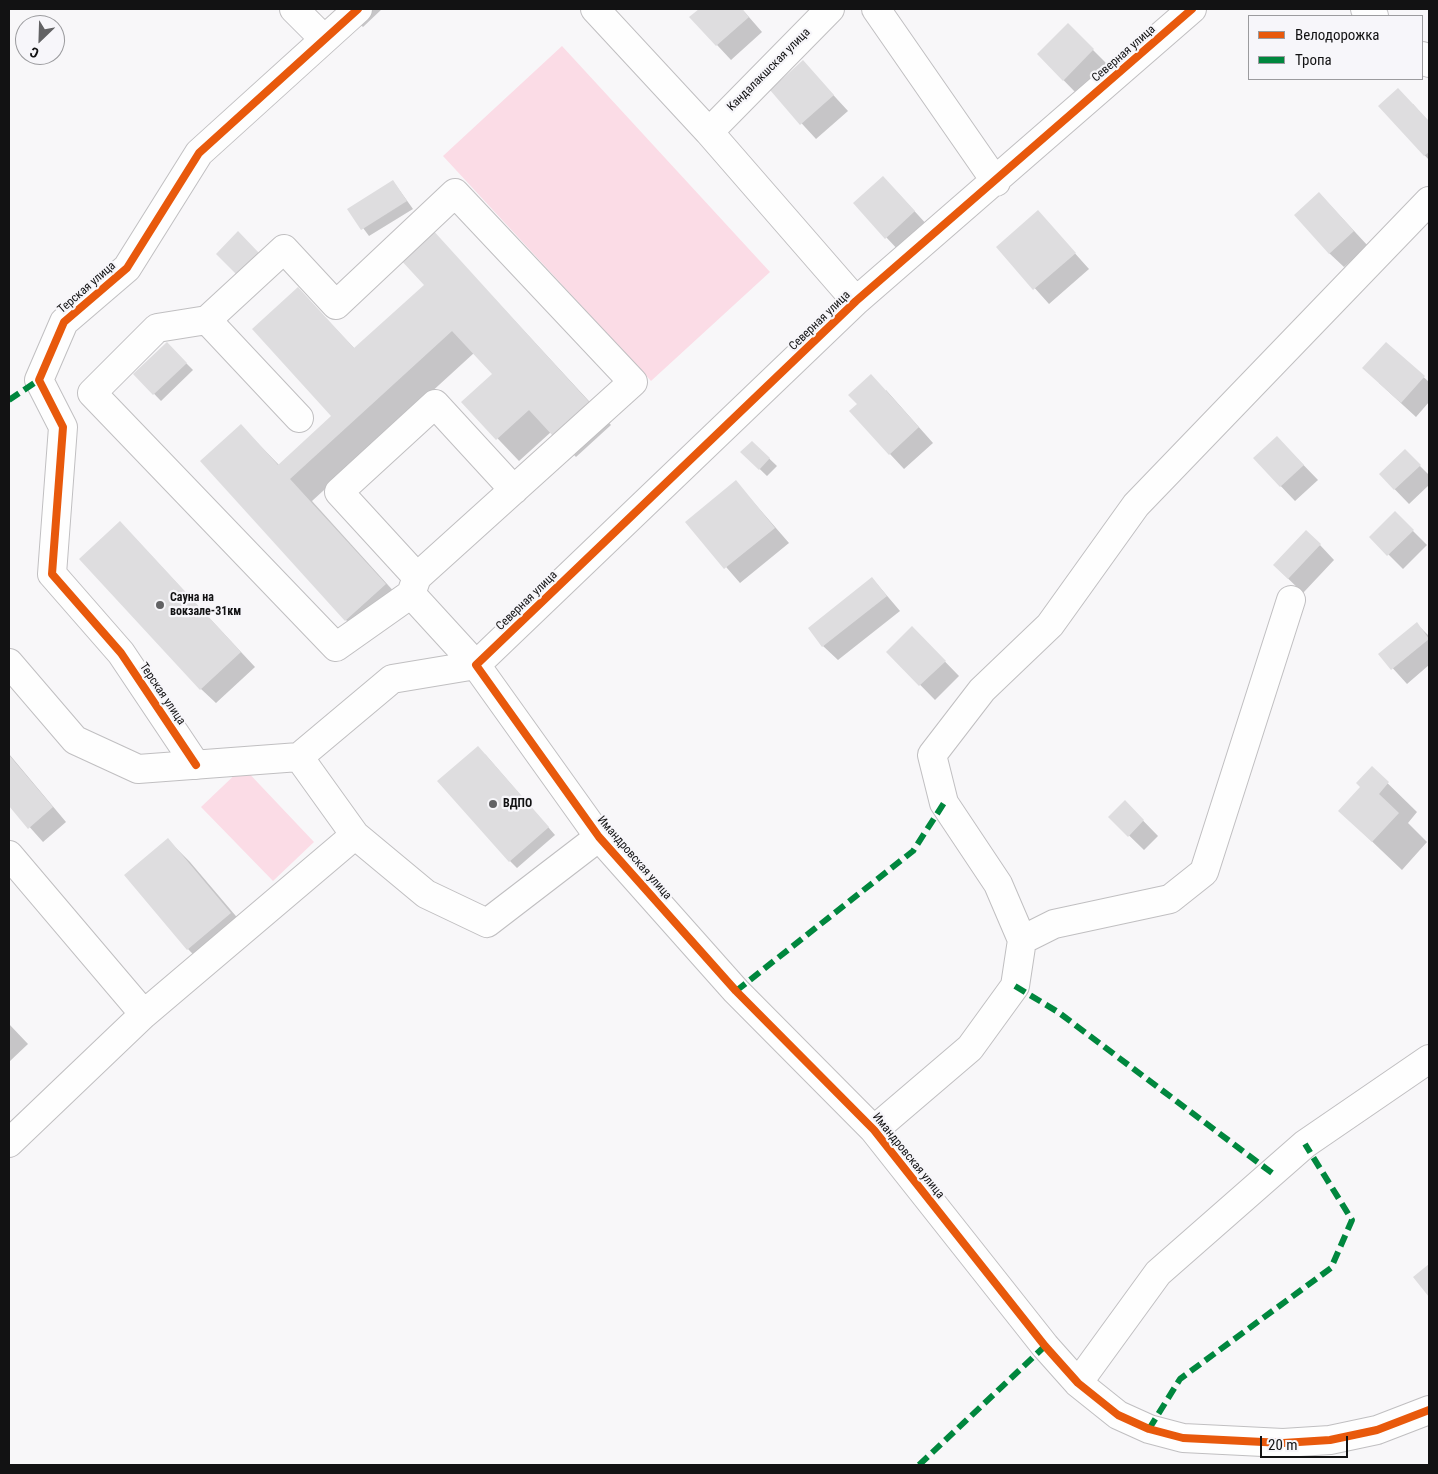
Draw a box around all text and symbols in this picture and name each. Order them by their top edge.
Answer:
north arrow [15,15,65,65]
legend [1248,15,1423,80]
street label: Северная улица [1089,23,1159,85]
street label: Кандалакшская улица [724,25,814,115]
text: Велодорожка [1295,26,1380,44]
text: С [27,44,41,62]
text: Тропа [1295,51,1332,69]
street label: Терская улица [55,259,119,317]
street label: Северная улица [786,288,854,354]
street label: Северная улица [493,568,561,634]
place label: Сауна на вокзале-31км [170,591,241,619]
marker: Сауна на вокзале-31км [154,599,166,611]
street label: Терская улица [136,660,188,728]
place label: ВДПО [503,797,532,811]
marker: ВДПО [487,798,499,810]
street label: Имандровская улица [594,813,674,903]
street label: Имандровская улица [869,1110,947,1202]
scale bar [1263,1426,1350,1458]
text: 20 m [1268,1436,1298,1454]

